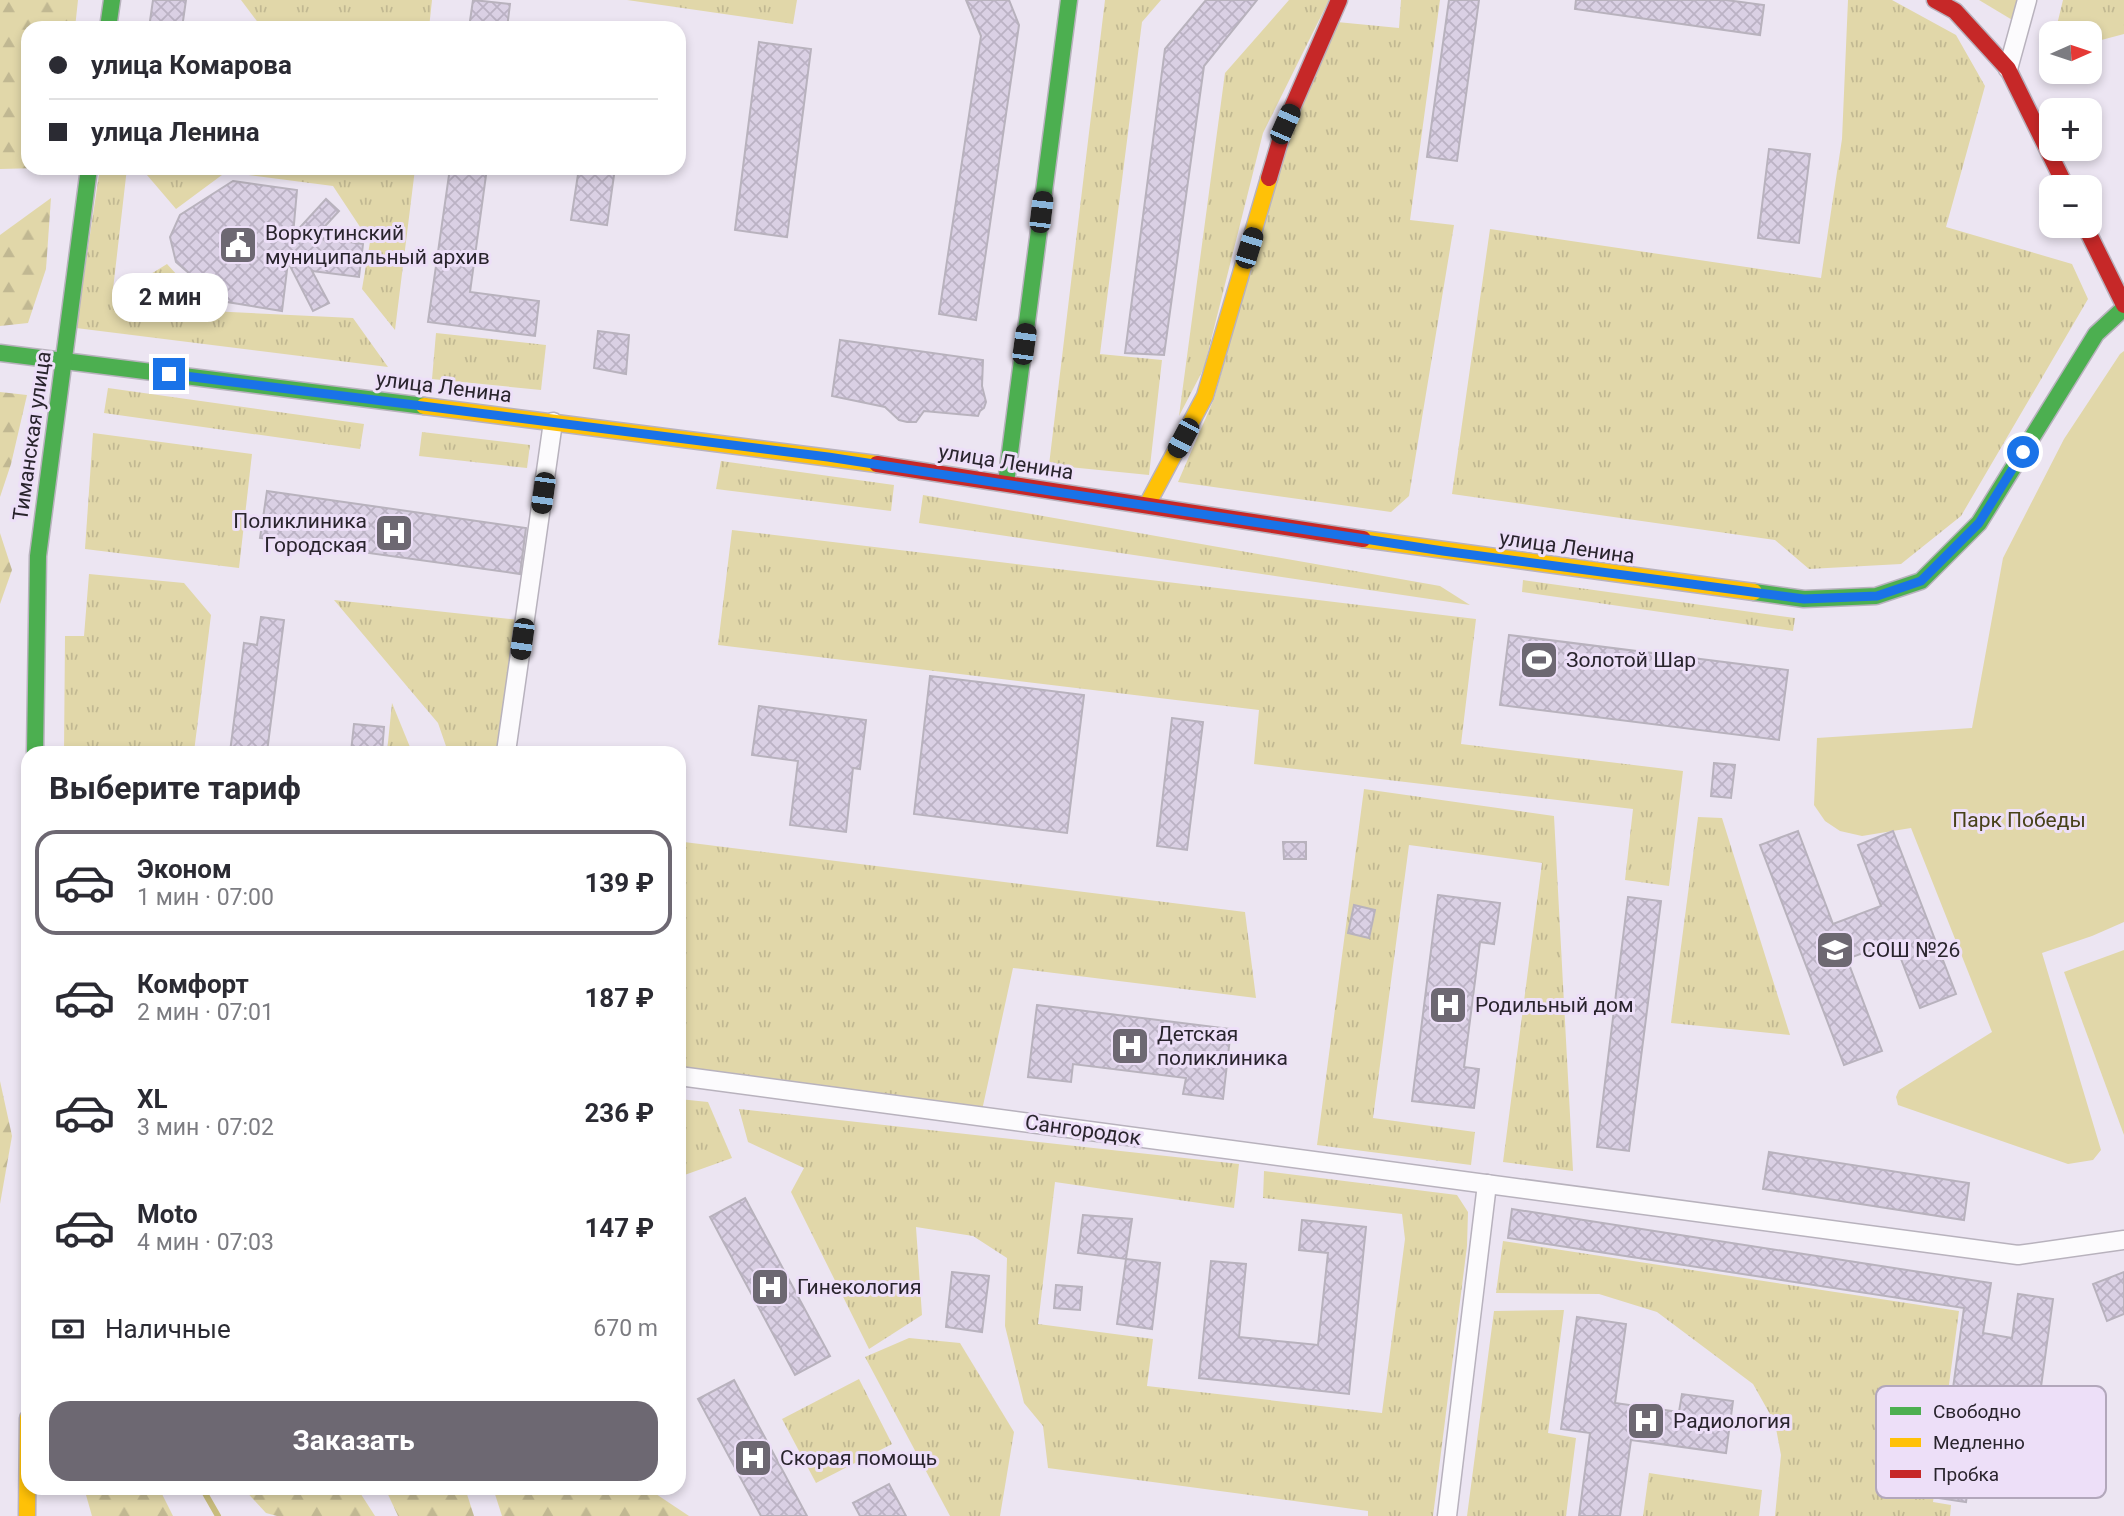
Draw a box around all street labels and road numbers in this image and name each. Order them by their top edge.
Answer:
street label: Тиманская улица [8,350,56,522]
street label: улица Ленина [375,367,513,407]
street label: улица Ленина [937,439,1075,485]
street label: улица Ленина [1498,526,1636,568]
street label: Сангородок [1023,1110,1143,1150]

